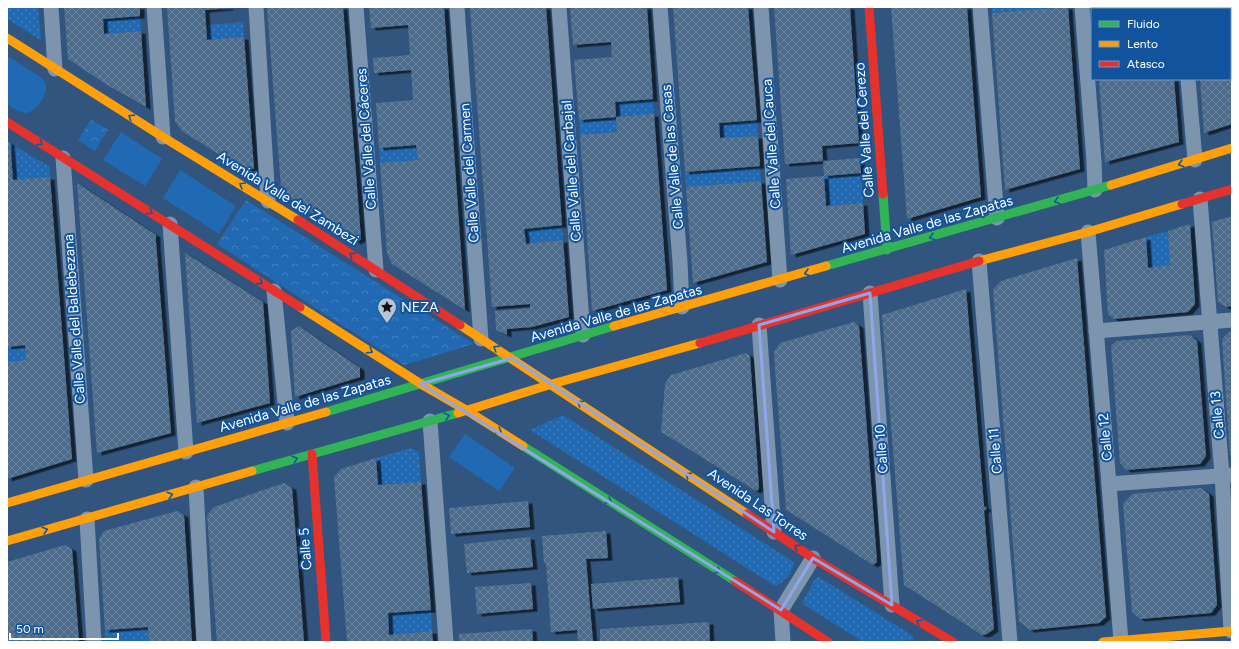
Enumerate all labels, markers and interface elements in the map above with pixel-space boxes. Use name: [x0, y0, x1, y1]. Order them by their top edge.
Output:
legend: [1091, 8, 1231, 80]
text: Fluido: [1127, 17, 1160, 31]
text: Lento: [1127, 37, 1158, 51]
text: Atasco: [1127, 57, 1165, 71]
street label: Calle Valle del Cerezo: [851, 62, 878, 198]
street label: Calle Valle del Cáceres: [353, 68, 380, 210]
street label: Calle Valle del Cauca: [758, 78, 785, 209]
street label: Calle Valle de las Casas: [658, 84, 687, 230]
street label: Calle Valle del Carbajal: [558, 100, 585, 242]
street label: Calle Valle del Carmen: [456, 102, 483, 243]
one-way arrow: [128, 114, 135, 122]
one-way arrow: [36, 138, 43, 146]
street label: Avenida Valle del Zambezi: [214, 148, 362, 249]
one-way arrow: [1178, 159, 1185, 168]
one-way arrow: [239, 183, 246, 190]
street label: Avenida Valle de las Zapatas: [840, 192, 1015, 257]
one-way arrow: [1054, 196, 1061, 205]
one-way arrow: [146, 207, 153, 215]
one-way arrow: [929, 232, 936, 241]
street label: Calle Valle del Baldebezana: [60, 234, 89, 404]
one-way arrow: [349, 252, 356, 260]
one-way arrow: [804, 268, 811, 277]
one-way arrow: [256, 277, 263, 285]
street label: Avenida Valle de las Zapatas: [529, 281, 704, 346]
place icon: NEZA: [376, 296, 398, 324]
place label: NEZA: [401, 299, 439, 316]
one-way arrow: [493, 345, 500, 353]
one-way arrow: [366, 347, 373, 354]
street label: Avenida Valle de las Zapatas: [218, 371, 393, 436]
street label: Calle 13: [1207, 390, 1228, 440]
one-way arrow: [577, 400, 584, 407]
one-way arrow: [443, 412, 450, 421]
street label: Calle 12: [1095, 412, 1116, 462]
street label: Calle 10: [871, 424, 892, 474]
one-way arrow: [495, 426, 502, 434]
street label: Calle 11: [985, 427, 1006, 475]
one-way arrow: [291, 455, 298, 464]
street label: Avenida Las Torres: [704, 465, 811, 544]
one-way arrow: [685, 472, 692, 479]
one-way arrow: [166, 491, 173, 500]
one-way arrow: [605, 496, 612, 504]
one-way arrow: [41, 527, 48, 535]
street label: Calle 5: [296, 527, 315, 571]
one-way arrow: [794, 544, 801, 551]
one-way arrow: [714, 566, 721, 573]
scale bar: [10, 615, 118, 641]
one-way arrow: [916, 619, 923, 626]
text: 50 m: [16, 622, 44, 636]

